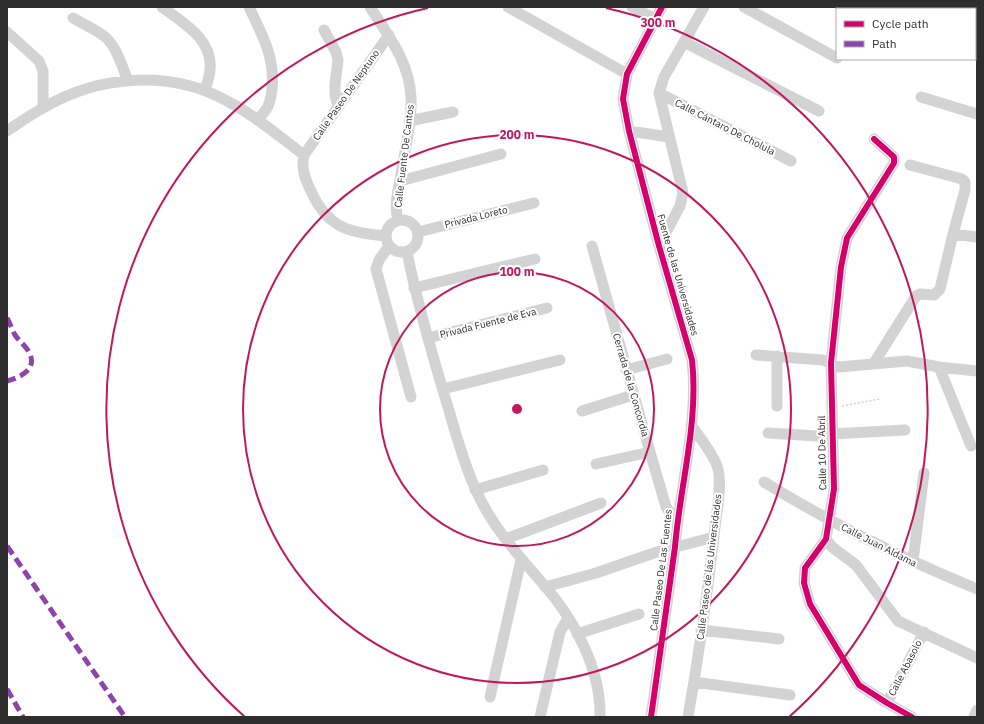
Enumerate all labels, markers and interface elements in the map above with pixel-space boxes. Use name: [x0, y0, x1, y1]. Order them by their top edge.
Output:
legend: [836, 8, 976, 60]
text: 300 m: [640, 15, 676, 30]
text: Cycle path: [872, 16, 929, 31]
text: Path: [872, 36, 897, 51]
street label: Calle Paseo De Neptuno: [310, 47, 382, 143]
street label: Calle Cántaro De Cholula: [673, 96, 778, 158]
street label: Calle Fuente De Cantos: [391, 103, 417, 208]
text: 200 m: [499, 127, 535, 142]
street label: Privada Loreto: [443, 203, 509, 231]
street label: Fuente de las Universidades: [654, 213, 702, 338]
text: 100 m: [499, 264, 535, 279]
street label: Privada Fuente de Eva: [438, 305, 538, 341]
street label: Cerrada de la Concordia: [610, 332, 652, 439]
centre of rings: [510, 402, 524, 416]
street label: Calle 10 De Abril: [815, 415, 829, 491]
street label: Calle Paseo de las Universidades: [694, 493, 724, 641]
street label: Calle Paseo De Las Fuentes: [647, 508, 675, 632]
street label: Calle Juan Aldama: [839, 520, 920, 570]
street label: Calle Abasolo: [885, 637, 925, 698]

